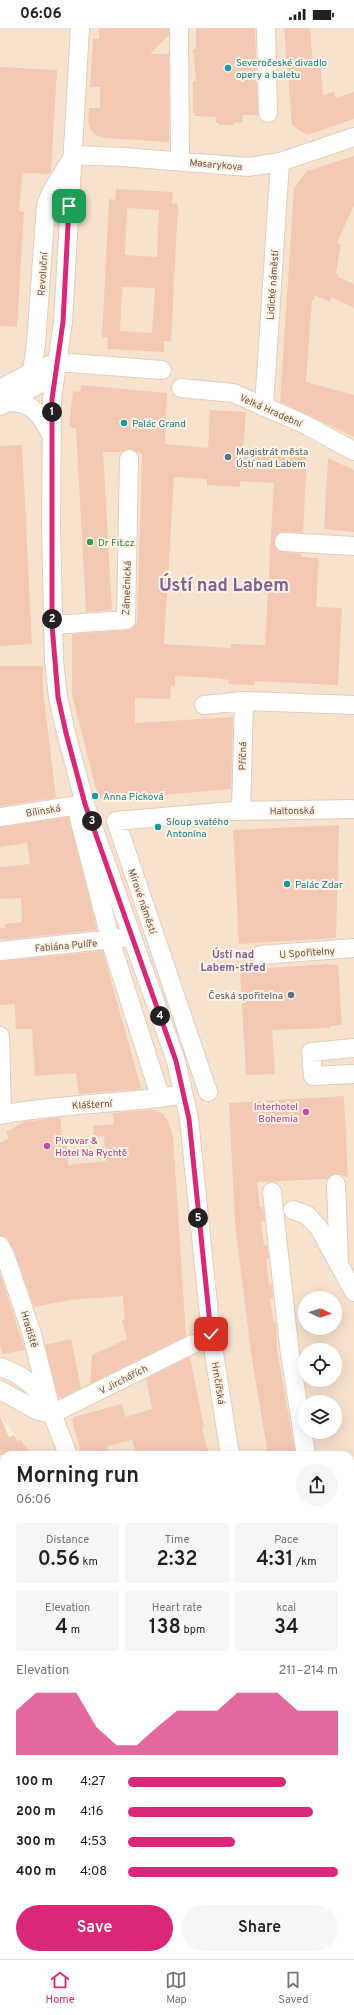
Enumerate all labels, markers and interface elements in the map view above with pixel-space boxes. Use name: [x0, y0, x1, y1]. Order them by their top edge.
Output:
text: 06:06: [20, 5, 62, 24]
place label: Severočeské divadlo opery a baletu: [236, 57, 328, 82]
marker: Severočeské divadlo opery a baletu: [223, 63, 233, 73]
street label: Masarykova: [189, 157, 243, 174]
pin: [52, 189, 86, 223]
icon: arrive: [58, 195, 80, 217]
street label: Lidické náměstí: [265, 248, 283, 320]
street label: Revoluční: [35, 250, 52, 296]
street label: Velká Hradební: [237, 392, 305, 432]
pin: 1: [42, 402, 62, 422]
text: 1: [50, 405, 54, 419]
marker: Palác Grand: [119, 418, 129, 428]
place label: Palác Grand: [132, 418, 186, 431]
place label: Magistrát města Ústí nad Labem: [236, 446, 308, 471]
marker: Magistrát města Ústí nad Labem: [223, 452, 233, 462]
marker: Dr Fit.cz: [85, 537, 95, 547]
place label: Dr Fit.cz: [98, 537, 135, 550]
street label: Zámečnická: [120, 560, 135, 616]
district label: Ústí nad Labem: [159, 573, 289, 598]
pin: 2: [42, 609, 62, 629]
text: 2: [49, 612, 55, 626]
street label: Příčná: [237, 742, 250, 770]
marker: Anna Picková: [90, 791, 100, 801]
place label: Anna Picková: [103, 791, 164, 804]
street label: Bílinská: [25, 802, 62, 821]
street label: Haltonská: [270, 805, 314, 818]
pin: 3: [82, 811, 102, 831]
text: 3: [89, 814, 95, 828]
place label: Sloup svatého Antonína: [166, 816, 229, 841]
marker: Sloup svatého Antonína: [153, 822, 163, 832]
street label: Mírové náměstí: [124, 867, 159, 937]
marker: Palác Zdar: [282, 879, 292, 889]
place label: Palác Zdar: [295, 879, 343, 892]
street label: Fabiána Pulíře: [34, 937, 98, 956]
street label: U Spořitelny: [279, 945, 335, 962]
district label: Ústí nad Labem-střed: [200, 947, 266, 975]
place label: Česká spořitelna: [208, 990, 283, 1003]
marker: Česká spořitelna: [286, 990, 296, 1000]
pin: 4: [150, 1006, 170, 1026]
text: 4: [156, 1009, 164, 1023]
street label: Klášterní: [72, 1098, 114, 1113]
place label: Interhotel Bohemia: [254, 1101, 298, 1126]
marker: Interhotel Bohemia: [301, 1107, 311, 1117]
place label: Pivovar & Hotel Na Rychtě: [55, 1135, 127, 1160]
marker: Pivovar & Hotel Na Rychtě: [42, 1141, 52, 1151]
pin: 5: [188, 1208, 208, 1228]
text: 5: [195, 1211, 201, 1225]
north arrow: [298, 1291, 342, 1335]
map controls: [298, 1291, 342, 1439]
street label: Hradiště: [17, 1309, 40, 1349]
pin: [194, 1317, 228, 1351]
icon: check: [200, 1323, 222, 1345]
button: locate: [298, 1343, 342, 1387]
street label: Hrnčířská: [208, 1361, 227, 1406]
street label: V Jirchářích: [97, 1363, 150, 1398]
button: layers: [298, 1395, 342, 1439]
text: Morning run: [16, 1463, 139, 1490]
button: share: [296, 1464, 338, 1506]
text: 06:06: [16, 1492, 51, 1508]
text: Distance: [46, 1533, 89, 1547]
text: Time: [165, 1533, 189, 1547]
text: Pace: [274, 1533, 298, 1547]
text: 0.56: [38, 1547, 80, 1573]
text: 2:32: [157, 1547, 197, 1573]
text: 4:31: [256, 1547, 293, 1573]
text: km: [80, 1555, 98, 1569]
text: /km: [293, 1555, 317, 1569]
text: Elevation: [45, 1601, 90, 1615]
text: Heart rate: [152, 1601, 202, 1615]
text: kcal: [277, 1601, 296, 1615]
text: 4: [55, 1615, 68, 1641]
text: 138: [149, 1615, 181, 1641]
text: 34: [274, 1615, 299, 1641]
text: m: [68, 1623, 80, 1637]
text: bpm: [181, 1623, 205, 1637]
text: Elevation: [16, 1663, 69, 1679]
text: 211–214 m: [278, 1663, 338, 1679]
text: 100 m: [16, 1774, 53, 1790]
text: 4:27: [80, 1774, 106, 1790]
text: 200 m: [16, 1804, 56, 1820]
text: 4:16: [80, 1804, 104, 1820]
text: 300 m: [16, 1834, 55, 1850]
text: 4:53: [80, 1834, 107, 1850]
text: 400 m: [16, 1864, 56, 1880]
text: 4:08: [80, 1864, 107, 1880]
button: Save: [16, 1905, 173, 1951]
button: Share: [181, 1905, 338, 1951]
tab: Home: [45, 1969, 75, 2007]
tab: Map: [165, 1969, 187, 2007]
tab: Saved: [278, 1969, 309, 2007]

